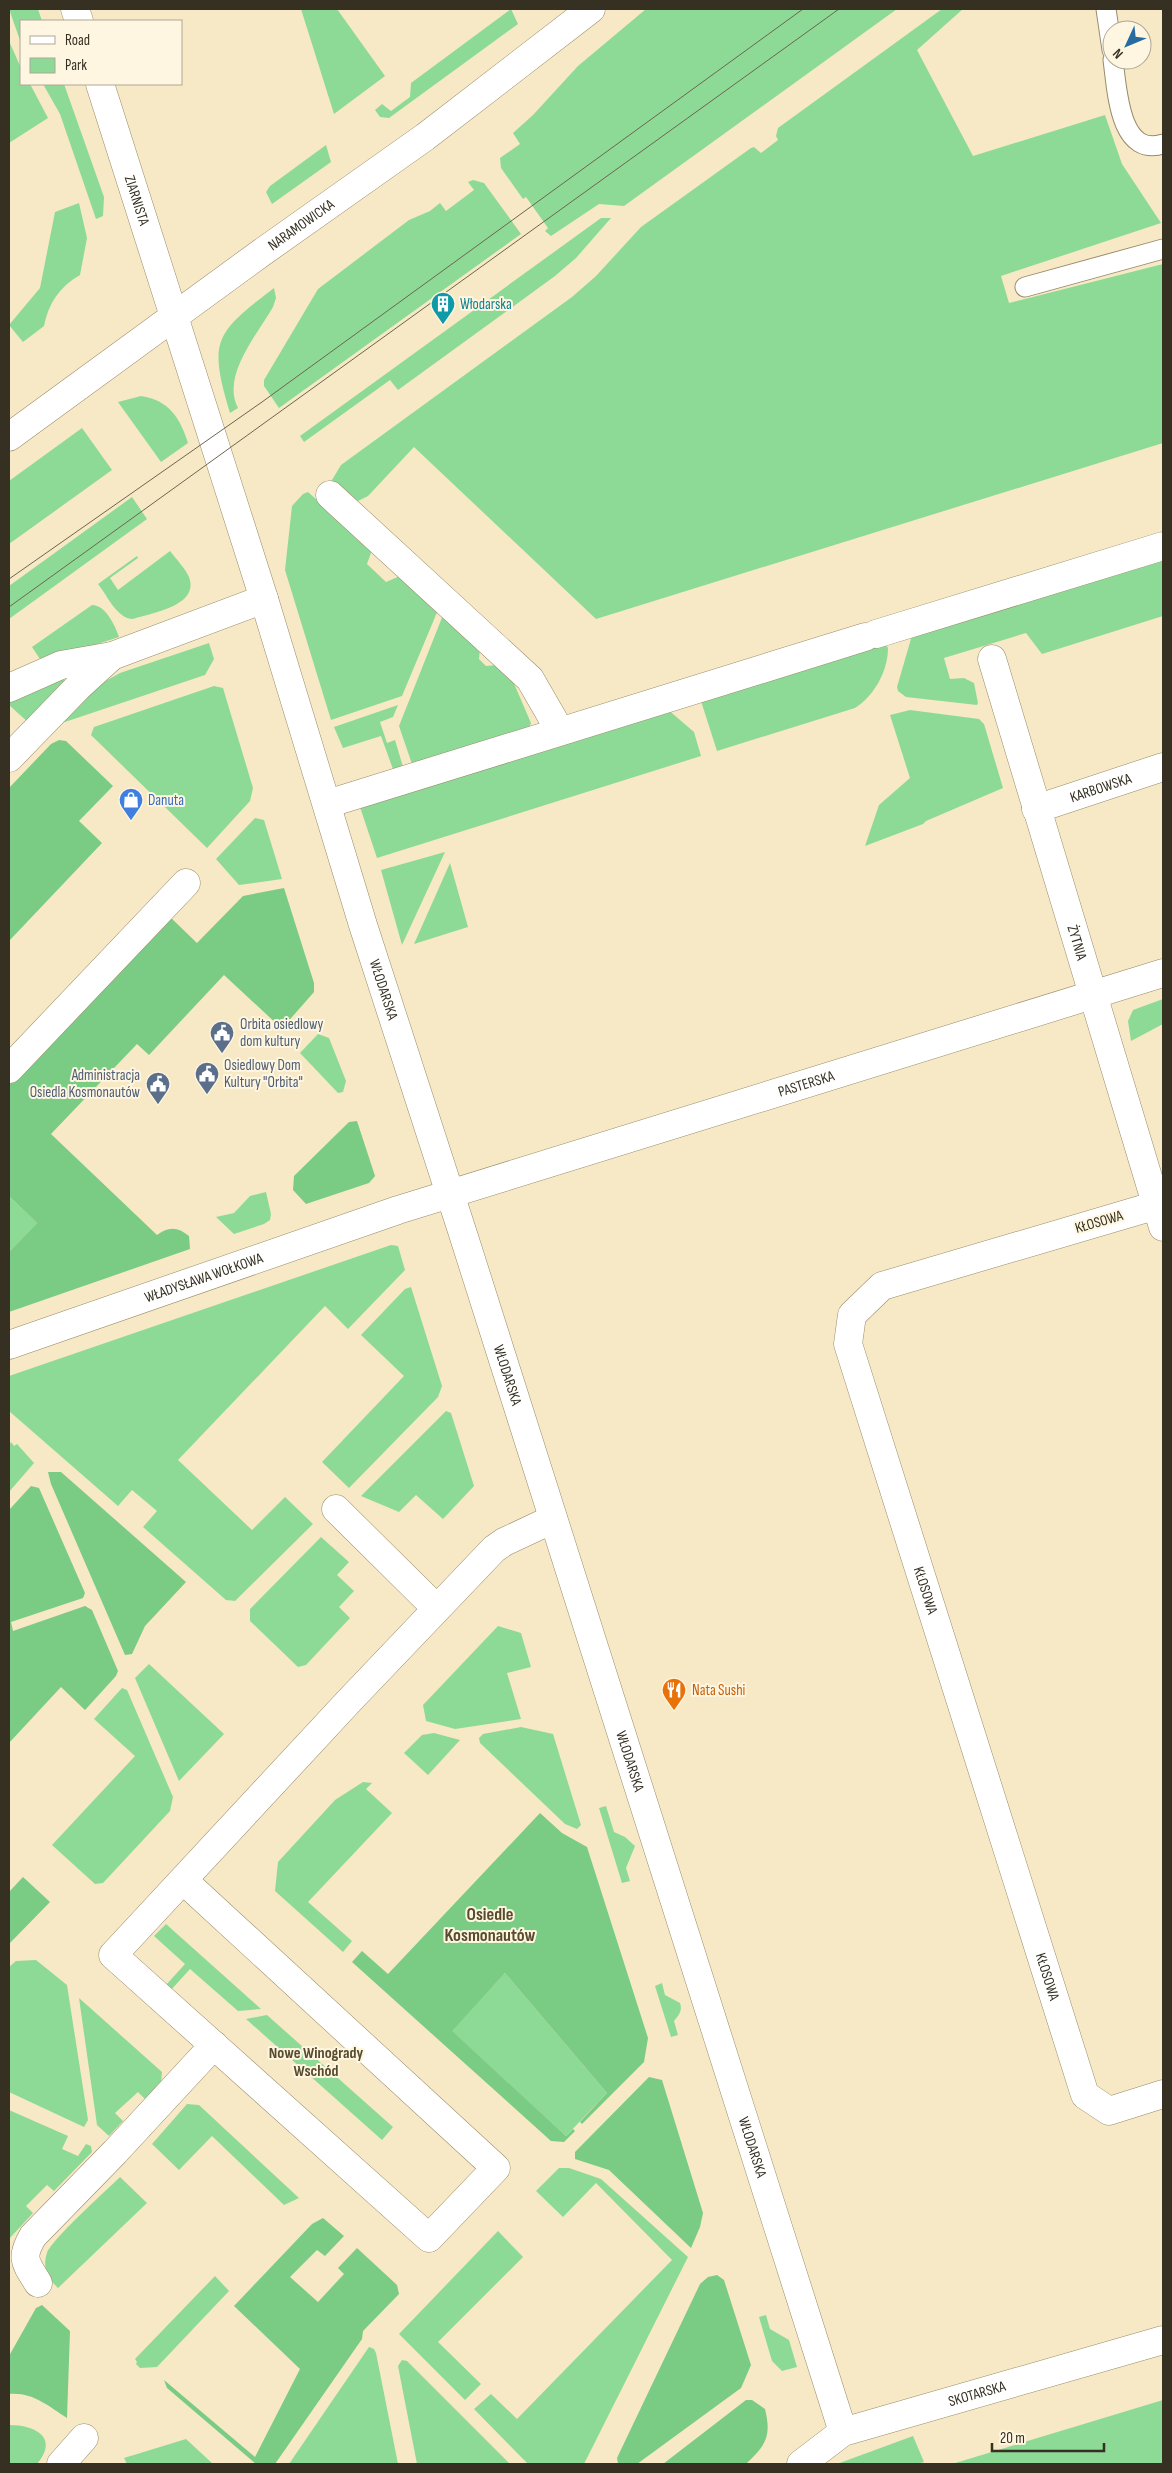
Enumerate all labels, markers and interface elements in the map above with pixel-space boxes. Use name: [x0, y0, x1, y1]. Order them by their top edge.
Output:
legend: [20, 20, 182, 85]
north arrow: [1102, 20, 1152, 70]
text: Road: [65, 31, 90, 50]
text: N: [1109, 45, 1127, 62]
text: Park: [65, 56, 87, 75]
street label: ZIARNISTA: [120, 173, 154, 228]
street label: NARAMOWICKA: [264, 194, 338, 255]
building icon: Włodarska: [430, 291, 456, 325]
place label: Włodarska: [460, 295, 512, 314]
street label: KARBOWSKA: [1067, 768, 1134, 807]
shop icon: Danuta: [118, 787, 144, 821]
place label: Danuta: [148, 791, 184, 810]
street label: ŻYTNIA: [1063, 923, 1092, 963]
street label: WŁODARSKA: [365, 957, 403, 1023]
place label: Orbita osiedlowy dom kultury: [240, 1015, 323, 1051]
public building icon: Orbita osiedlowy dom kultury: [209, 1020, 235, 1054]
place label: Osiedlowy Dom Kultury "Orbita": [224, 1056, 303, 1092]
public building icon: Osiedlowy Dom Kultury "Orbita": [194, 1061, 220, 1095]
place label: Administracja Osiedla Kosmonautów: [30, 1066, 141, 1102]
street label: PASTERSKA: [776, 1066, 837, 1101]
public building icon: Administracja Osiedla Kosmonautów: [145, 1071, 171, 1105]
street label: KŁOSOWA: [1073, 1206, 1126, 1238]
street label: WŁADYSŁAWA WOŁKOWA: [142, 1248, 266, 1307]
street label: WŁODARSKA: [489, 1342, 527, 1408]
street label: KŁOSOWA: [909, 1564, 942, 1617]
restaurant icon: Nata Sushi: [661, 1677, 687, 1711]
place label: Nata Sushi: [692, 1681, 746, 1700]
street label: WŁODARSKA: [612, 1728, 649, 1794]
district label: Osiedle Kosmonautów: [445, 1904, 536, 1946]
street label: KŁOSOWA: [1031, 1950, 1064, 2003]
district label: Nowe Winogrady Wschód: [269, 2044, 364, 2081]
street label: WŁODARSKA: [734, 2114, 771, 2181]
street label: SKOTARSKA: [946, 2376, 1008, 2411]
scale bar: [992, 2420, 1104, 2452]
text: 20 m: [1000, 2429, 1025, 2448]

